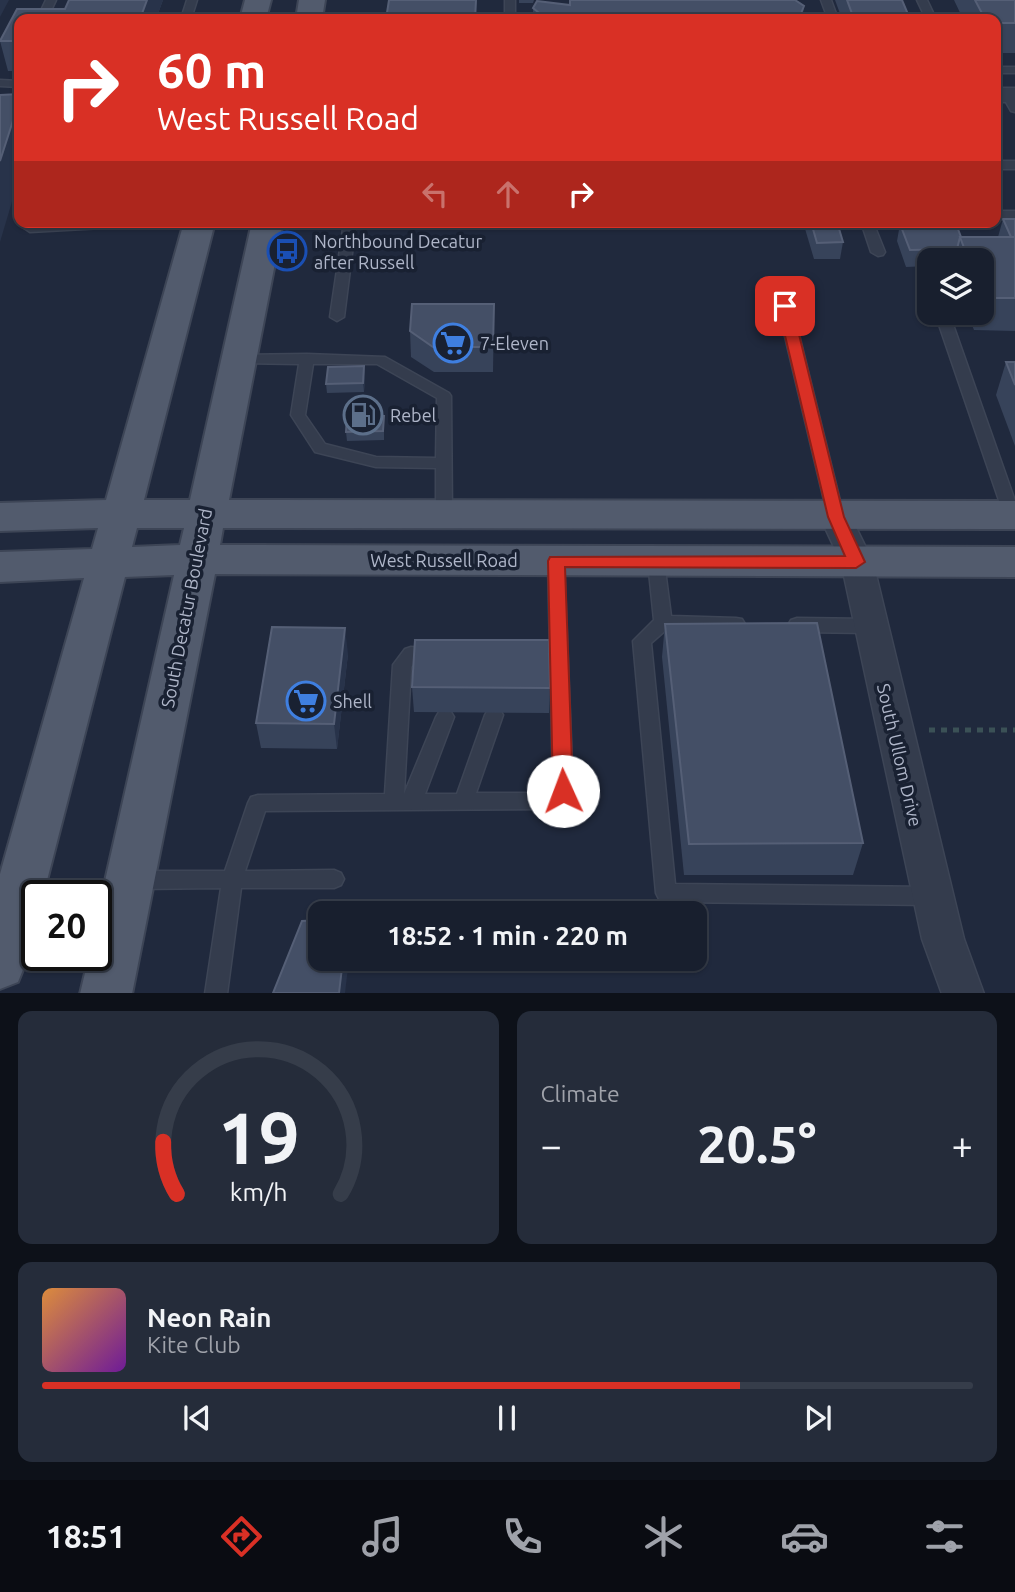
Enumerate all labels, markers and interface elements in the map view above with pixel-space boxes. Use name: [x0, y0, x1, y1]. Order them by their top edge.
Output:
icon: right: [42, 42, 133, 133]
text: 60 m: [157, 42, 266, 97]
text: West Russell Road: [157, 100, 419, 136]
icon: left: [416, 175, 454, 213]
icon: ahead: [489, 175, 527, 213]
icon: right: [562, 175, 600, 213]
bus stop icon: Northbound Decatur after Russell: [266, 230, 308, 272]
place label: Northbound Decatur after Russell: [314, 231, 482, 272]
map controls: [917, 248, 994, 325]
button: layers: [917, 248, 994, 325]
pin: [755, 276, 815, 336]
icon: arrive: [766, 287, 804, 325]
supermarket icon: 7-Eleven: [432, 322, 474, 364]
place label: 7-Eleven: [480, 333, 549, 353]
fuel station icon: Rebel: [342, 394, 384, 436]
place label: Rebel: [390, 405, 437, 425]
street label: South Decatur Boulevard: [157, 507, 215, 709]
street label: West Russell Road: [370, 550, 518, 570]
supermarket icon: Shell: [285, 680, 327, 722]
street label: South Ullom Drive: [874, 682, 926, 828]
place label: Shell: [333, 691, 372, 711]
position arrow: [526, 754, 600, 828]
speed limit sign: 20: [21, 880, 112, 971]
text: 18:52 · 1 min · 220 m: [387, 921, 628, 950]
text: Climate: [541, 1081, 620, 1106]
text: 19: [217, 1096, 299, 1178]
text: 20.5°: [697, 1115, 816, 1173]
text: −: [541, 1124, 562, 1166]
text: +: [952, 1124, 973, 1166]
text: km/h: [229, 1177, 287, 1205]
text: Neon Rain: [147, 1303, 272, 1332]
text: Kite Club: [147, 1332, 241, 1357]
icon: previous: [178, 1399, 216, 1437]
icon: pause: [488, 1399, 526, 1437]
icon: next: [799, 1399, 837, 1437]
icon: directions: [217, 1512, 266, 1561]
icon: music: [358, 1512, 407, 1561]
icon: phone: [498, 1512, 547, 1561]
icon: climate: [639, 1512, 688, 1561]
icon: car: [780, 1512, 829, 1561]
icon: filters: [920, 1512, 969, 1561]
text: 18:51: [46, 1518, 126, 1554]

